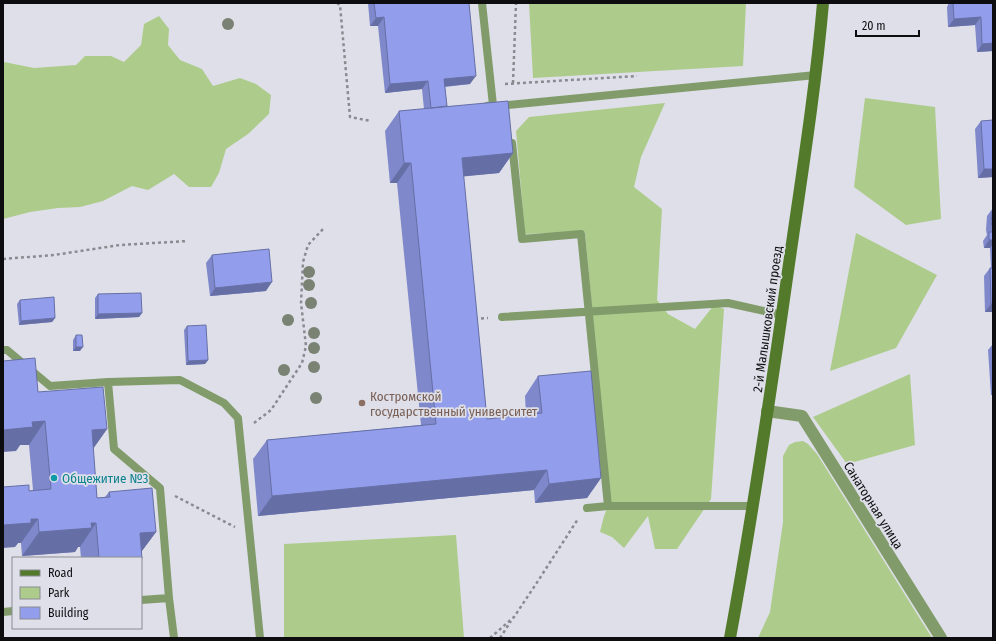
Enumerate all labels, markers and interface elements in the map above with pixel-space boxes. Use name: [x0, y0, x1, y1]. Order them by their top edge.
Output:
scale bar: [856, 12, 919, 38]
text: 20 m: [862, 19, 886, 33]
street label: 2-й Малышковский проезд: [750, 244, 785, 393]
place label: Костромской государственный университет: [370, 389, 538, 419]
marker: Костромской государственный университет: [357, 398, 367, 408]
street label: Санаторная улица: [841, 459, 906, 552]
place label: Общежитие №3: [62, 471, 149, 486]
marker: Общежитие №3: [49, 473, 59, 483]
legend: [12, 557, 142, 629]
text: Road: [48, 566, 73, 580]
text: Park: [48, 586, 70, 600]
text: Building: [48, 606, 89, 620]

